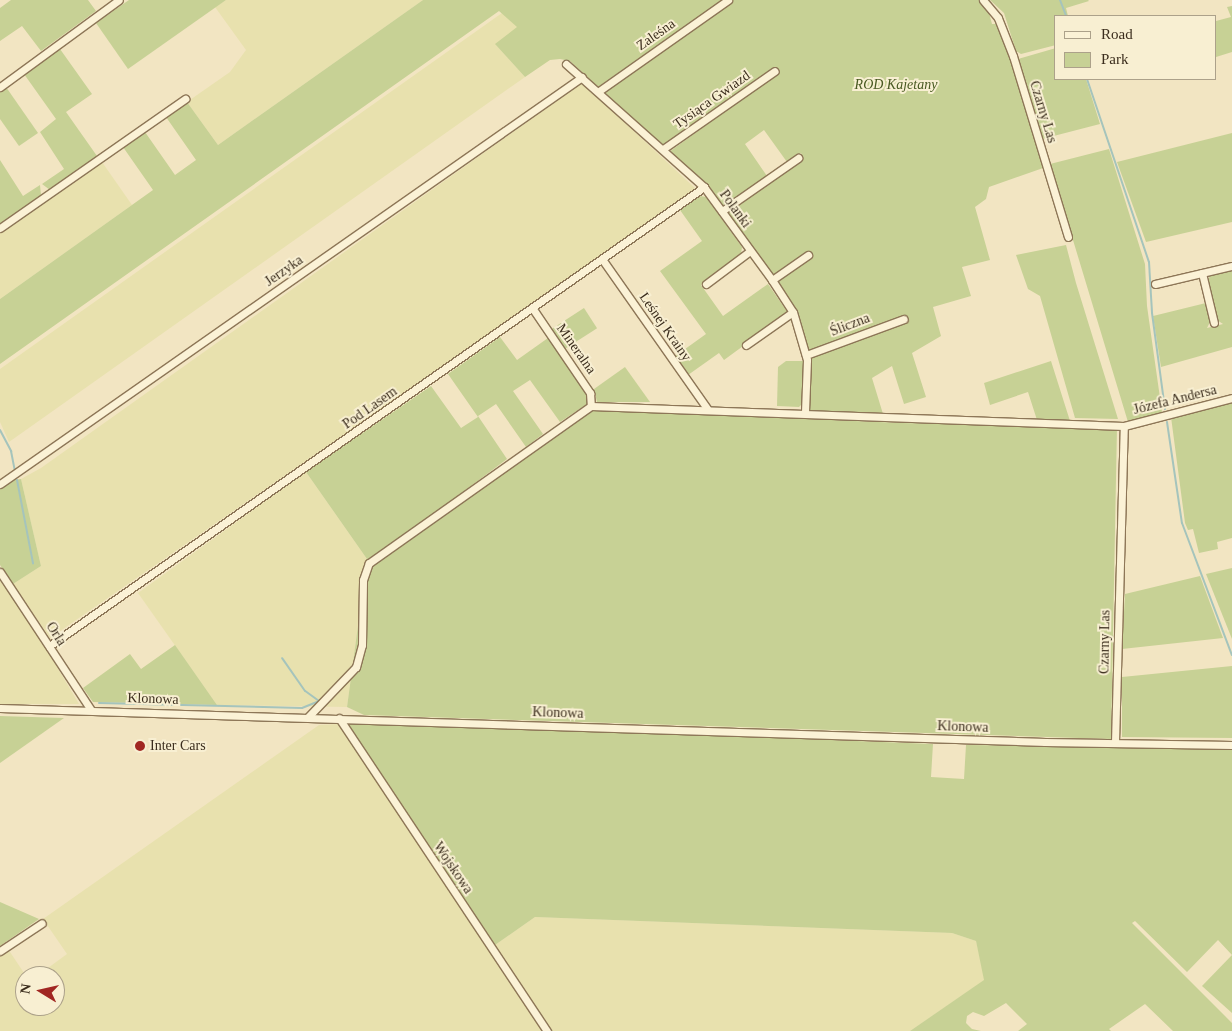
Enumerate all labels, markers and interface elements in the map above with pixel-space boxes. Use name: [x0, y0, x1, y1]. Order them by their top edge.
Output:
legend: [1054, 15, 1217, 80]
street label: Zaleśna: [633, 16, 679, 54]
text: Road: [1101, 26, 1133, 42]
text: Park: [1101, 51, 1129, 67]
street label: Tysiąca Gwiazd: [670, 67, 754, 133]
park label: ROD Kajetany: [855, 77, 937, 93]
street label: Czarny Las: [1026, 79, 1060, 145]
street label: Polanki: [716, 187, 754, 231]
street label: Jerzyka: [262, 252, 306, 290]
street label: Leśnej Krainy: [635, 290, 695, 364]
street label: Śliczna: [828, 310, 872, 340]
street label: Mineralna: [553, 321, 599, 377]
street label: Józefa Andersa: [1131, 381, 1219, 419]
street label: Pod Lasem: [340, 383, 400, 433]
street label: Czarny Las: [1096, 610, 1114, 674]
street label: Orla: [42, 619, 70, 649]
street label: Klonowa: [127, 690, 179, 708]
street label: Klonowa: [532, 704, 584, 722]
street label: Klonowa: [937, 718, 989, 736]
place label: Inter Cars: [150, 738, 206, 754]
marker: Inter Cars: [134, 740, 146, 752]
street label: Wojskowa: [430, 839, 476, 897]
north arrow: [15, 966, 65, 1016]
text: N: [17, 983, 34, 995]

